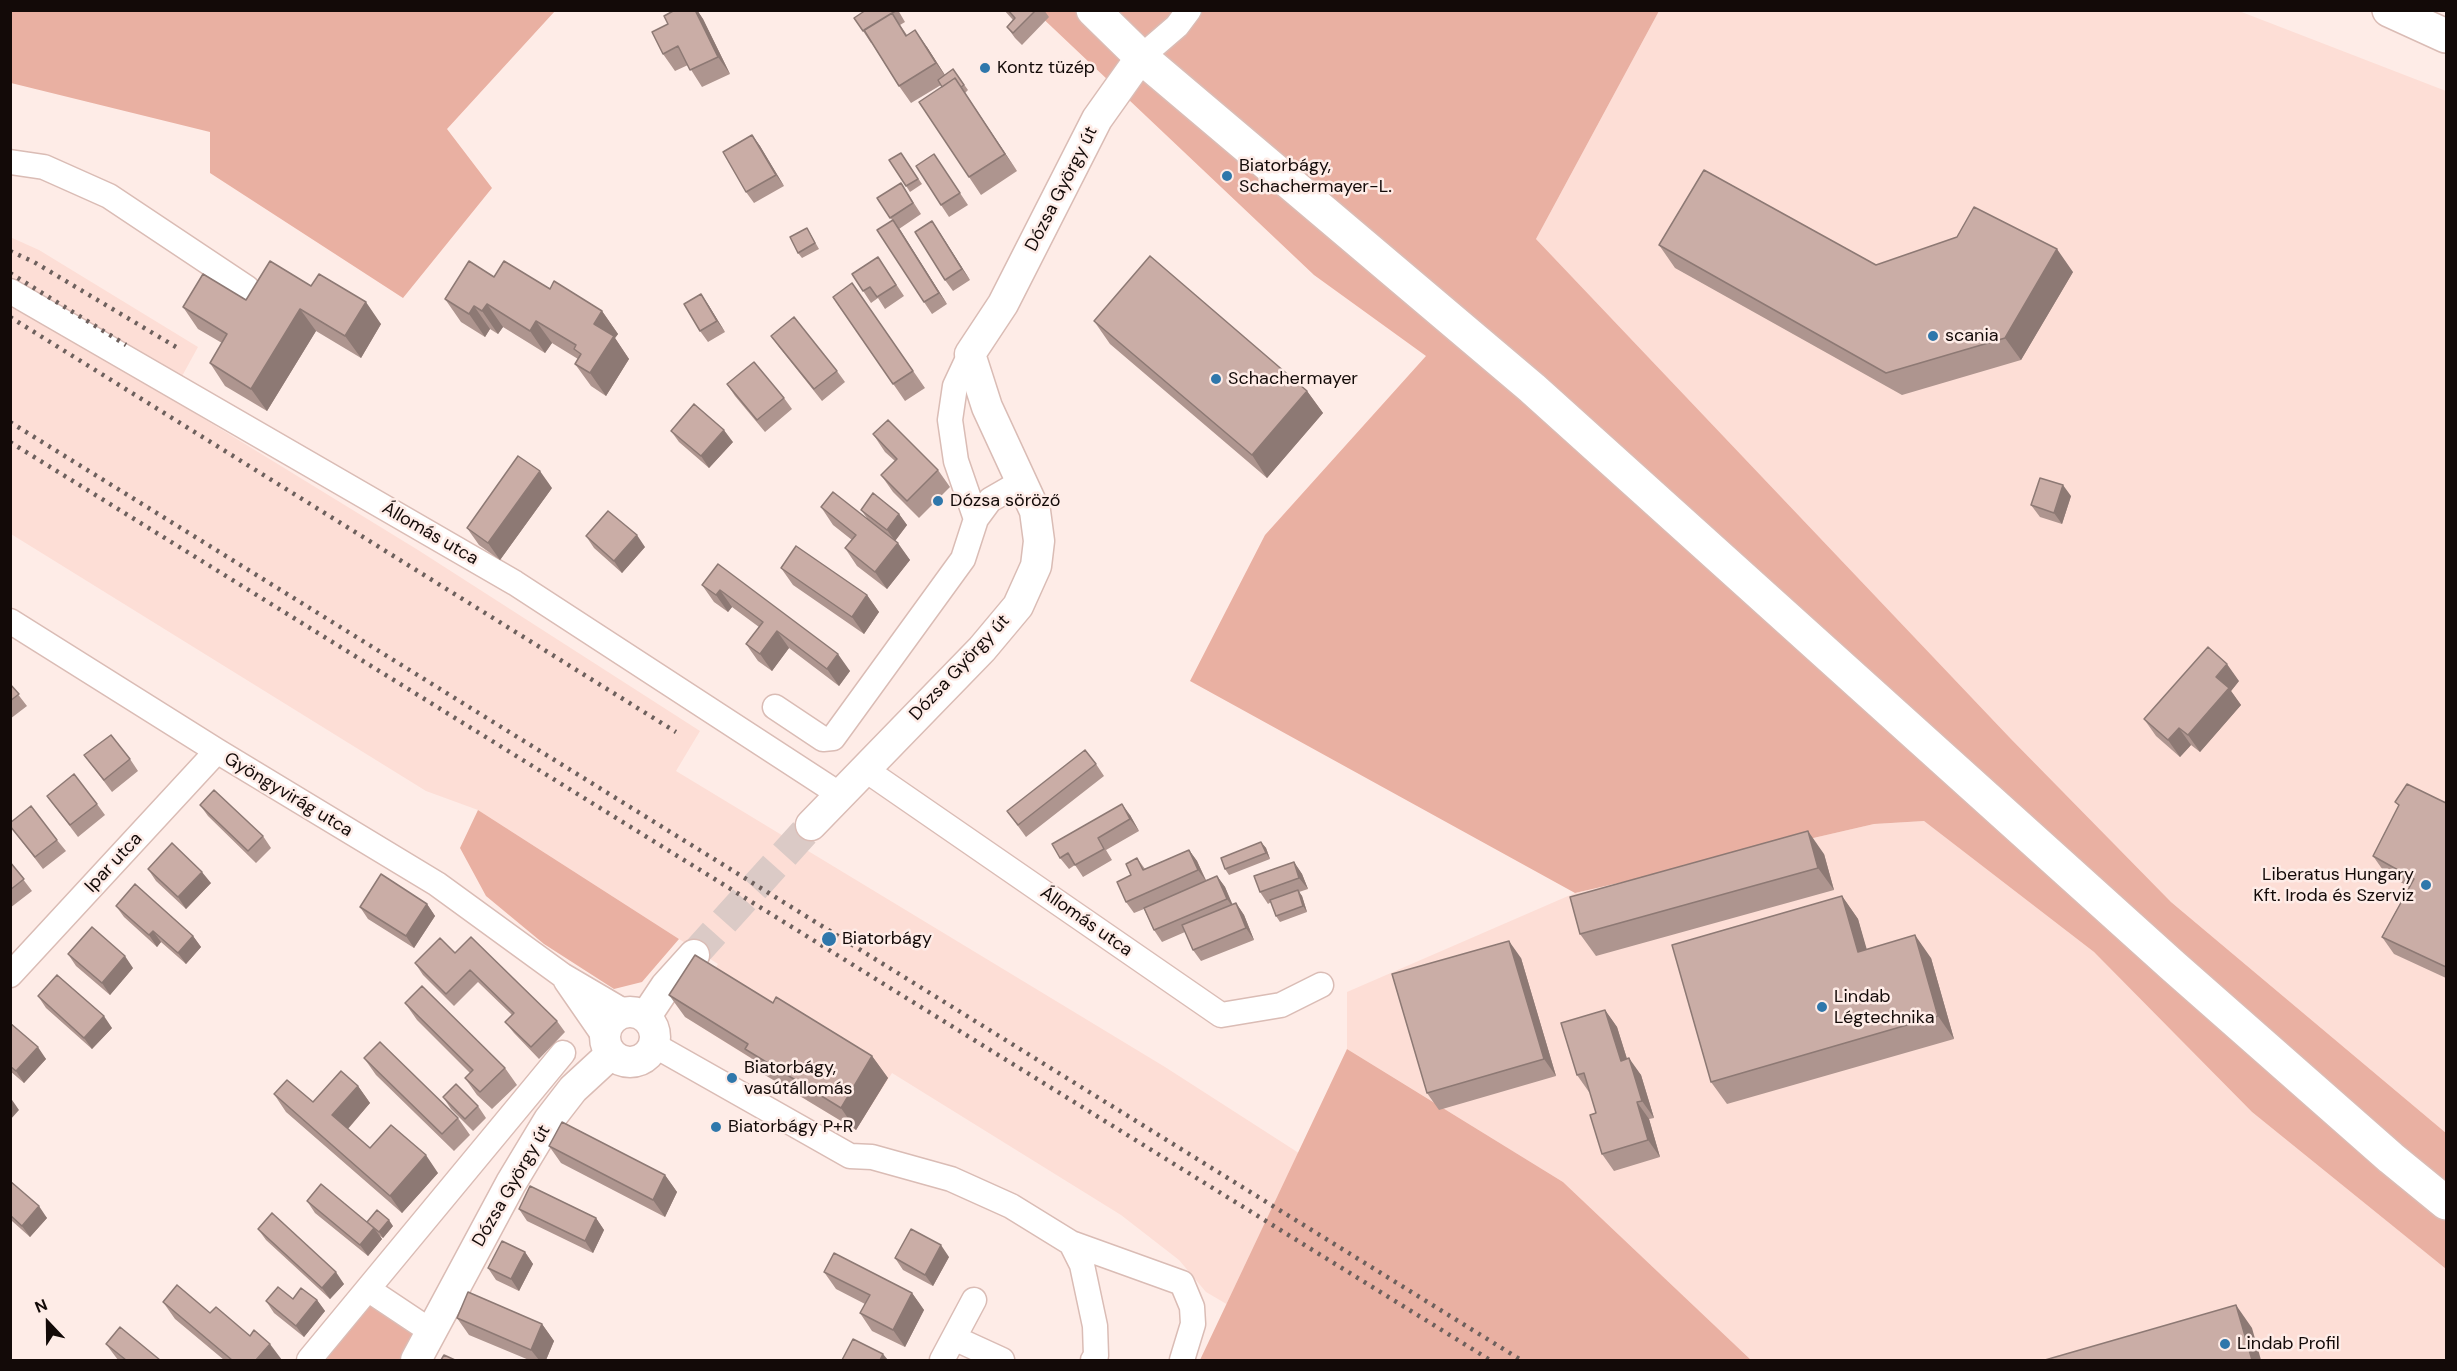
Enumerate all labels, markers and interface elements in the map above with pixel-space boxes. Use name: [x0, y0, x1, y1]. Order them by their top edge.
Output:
place label: Kontz tüzép: [997, 57, 1095, 79]
marker: Kontz tüzép: [978, 61, 992, 75]
street label: Dózsa György út: [1021, 123, 1103, 255]
place label: Biatorbágy, Schachermayer-L.: [1239, 155, 1392, 198]
marker: Biatorbágy, Schachermayer-L.: [1220, 169, 1234, 183]
place label: scania: [1945, 325, 1999, 347]
marker: scania: [1926, 329, 1940, 343]
place label: Schachermayer: [1228, 368, 1358, 390]
marker: Schachermayer: [1209, 372, 1223, 386]
place label: Dózsa söröző: [950, 490, 1061, 512]
marker: Dózsa söröző: [931, 494, 945, 508]
street label: Állomás utca: [378, 498, 482, 570]
street label: Dózsa György út: [905, 611, 1015, 725]
street label: Gyöngyvirág utca: [220, 748, 356, 842]
street label: Ipar utca: [81, 829, 147, 897]
place label: Liberatus Hungary Kft. Iroda és Szerviz: [2253, 864, 2414, 906]
marker: Liberatus Hungary Kft. Iroda és Szerviz: [2419, 878, 2433, 892]
street label: Állomás utca: [1036, 882, 1136, 962]
place label: Biatorbágy: [842, 928, 932, 950]
marker: Biatorbágy: [820, 930, 838, 948]
place label: Lindab Légtechnika: [1834, 986, 1934, 1028]
marker: Lindab Légtechnika: [1815, 1000, 1829, 1014]
place label: Biatorbágy, vasútállomás: [744, 1057, 853, 1100]
marker: Biatorbágy, vasútállomás: [725, 1071, 739, 1085]
place label: Biatorbágy P+R: [728, 1116, 853, 1138]
marker: Biatorbágy P+R: [709, 1120, 723, 1134]
street label: Dózsa György út: [468, 1121, 556, 1251]
north arrow: [18, 1293, 78, 1353]
text: N: [32, 1294, 50, 1318]
place label: Lindab Profil: [2237, 1333, 2340, 1355]
marker: Lindab Profil: [2218, 1337, 2232, 1351]

